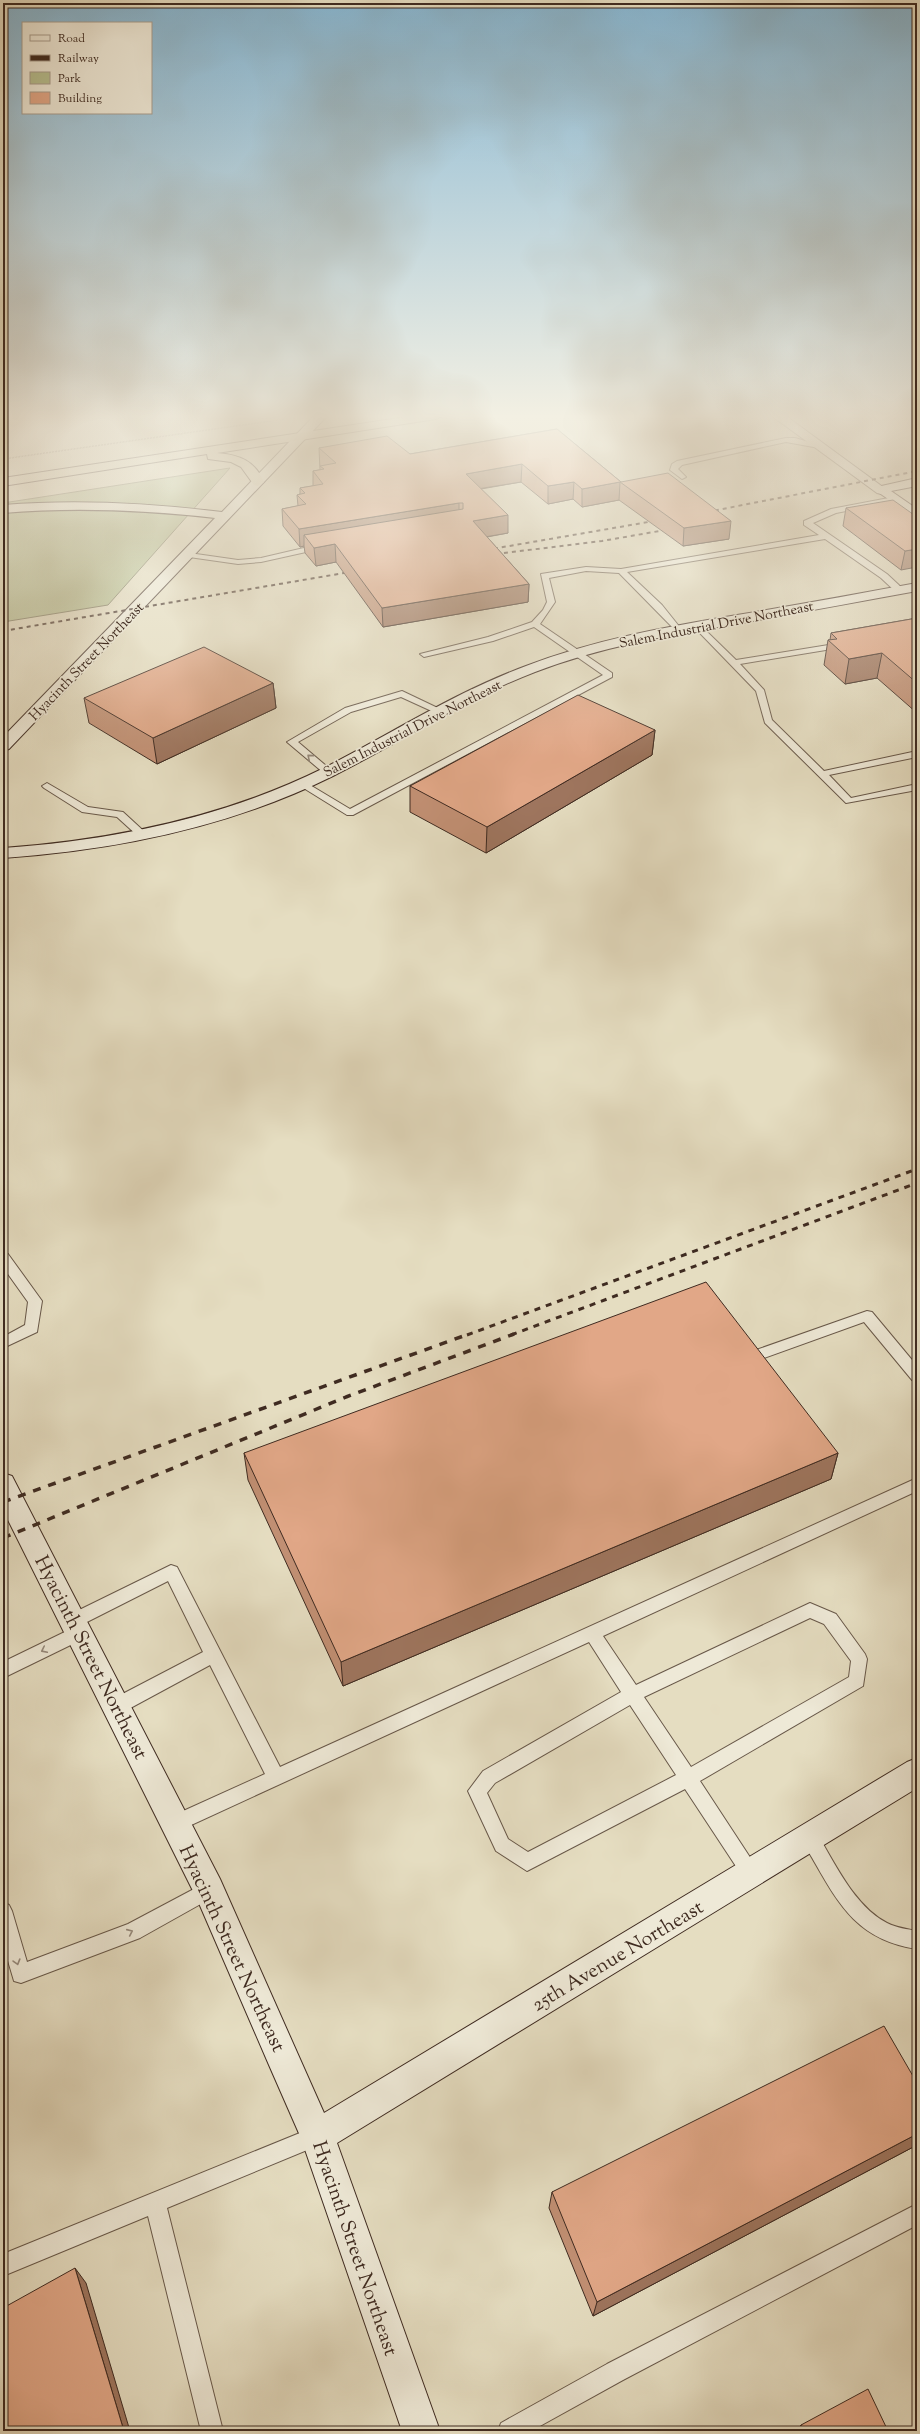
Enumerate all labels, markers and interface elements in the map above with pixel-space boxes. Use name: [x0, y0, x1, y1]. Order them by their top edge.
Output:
legend: [22, 22, 152, 114]
text: Road: [58, 30, 85, 48]
text: Railway: [58, 50, 99, 68]
text: Park: [58, 70, 81, 88]
text: Building: [58, 90, 102, 108]
street label: Salem Industrial Drive Northeast: [617, 597, 816, 655]
street label: Hyacinth Street Northeast: [25, 599, 150, 726]
street label: Salem Industrial Drive Northeast: [320, 676, 506, 784]
one-way arrow: [307, 754, 315, 761]
street label: Hyacinth Street Northeast: [26, 1551, 154, 1765]
one-way arrow: [41, 1645, 48, 1653]
street label: Hyacinth Street Northeast: [170, 1841, 292, 2058]
street label: 25th Avenue Northeast: [527, 1894, 710, 2020]
one-way arrow: [126, 1929, 134, 1937]
one-way arrow: [12, 1958, 21, 1965]
street label: Hyacinth Street Northeast: [303, 2137, 404, 2360]

